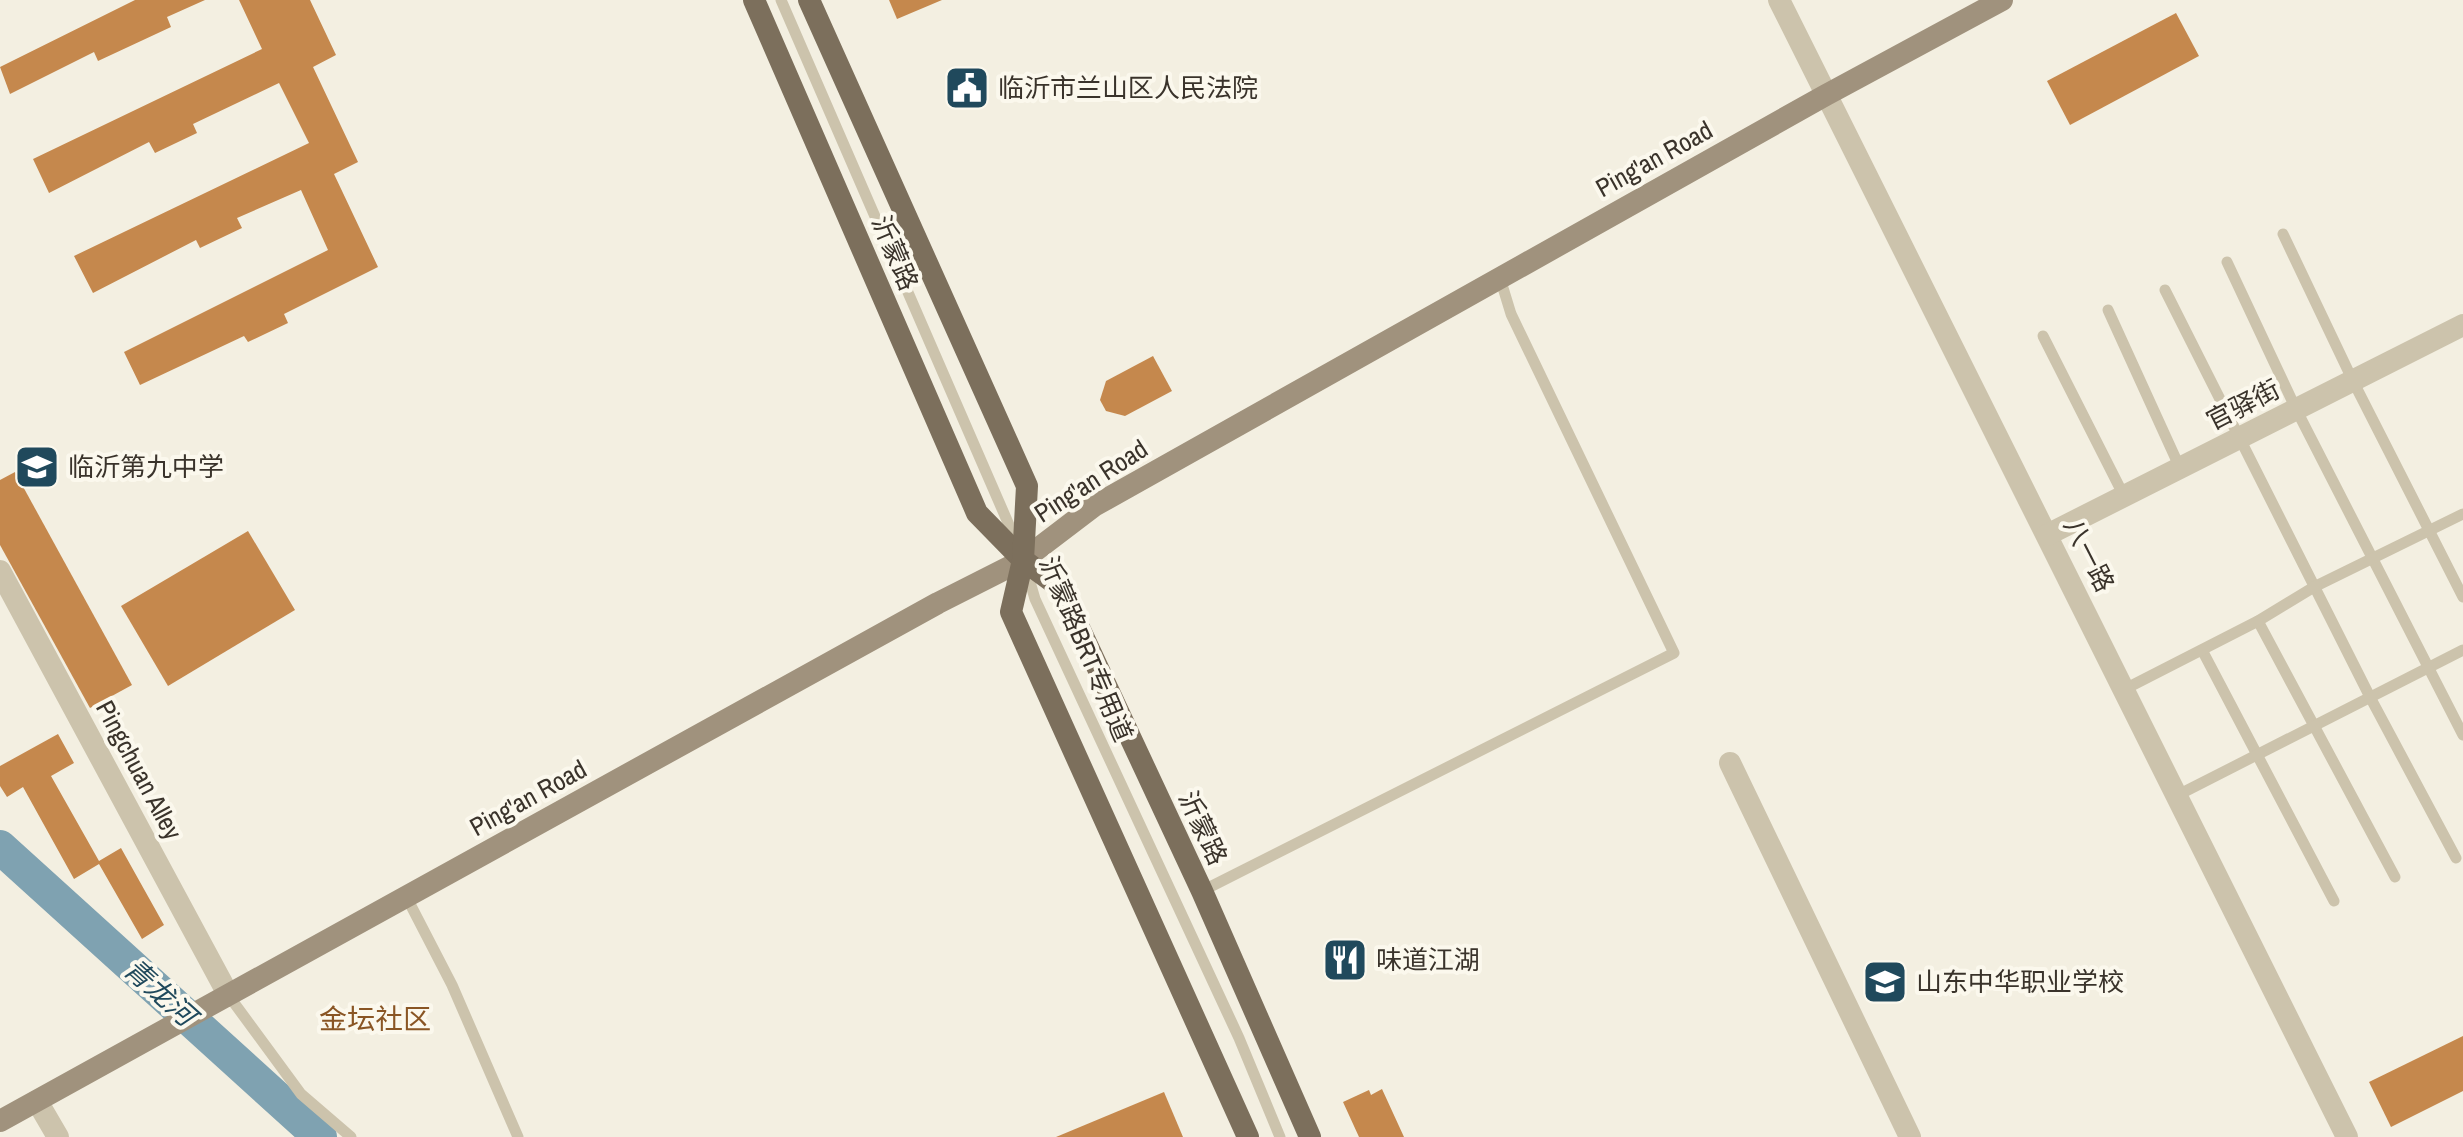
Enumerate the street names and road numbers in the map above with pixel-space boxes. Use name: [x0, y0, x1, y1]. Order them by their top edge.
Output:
street label: Ping'an Road: [1589, 112, 1718, 205]
street label: 沂蒙路: [864, 210, 927, 296]
street label: 官驿街: [2200, 371, 2285, 438]
street label: Ping'an Road: [1027, 431, 1154, 530]
street label: 八一路: [2056, 512, 2123, 597]
street label: 沂蒙路BRT专用道: [1032, 551, 1141, 747]
street label: Pingchuan Alley: [88, 694, 191, 846]
street label: Ping'an Road: [463, 751, 592, 844]
street label: 沂蒙路: [1171, 785, 1236, 871]

